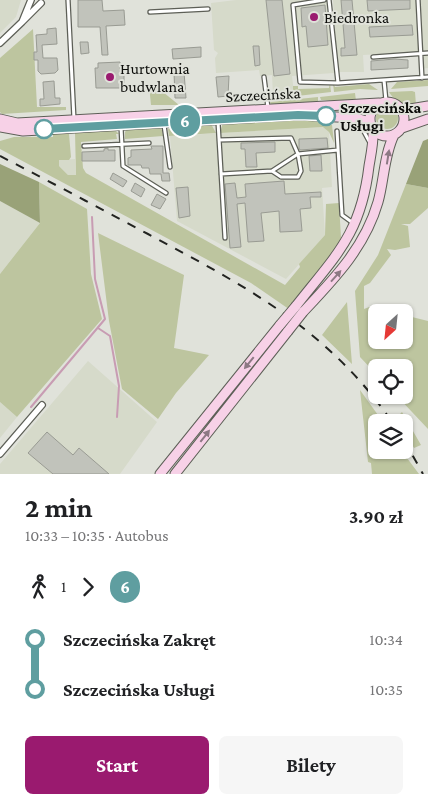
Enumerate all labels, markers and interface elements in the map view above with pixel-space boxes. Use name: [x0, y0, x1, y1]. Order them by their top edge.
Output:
place label: Biedronka: [324, 9, 390, 26]
marker: Biedronka: [308, 11, 320, 23]
place label: Hurtownia budwlana: [120, 60, 190, 95]
marker: Hurtownia budwlana: [104, 71, 116, 83]
street label: Szczecińska: [225, 84, 302, 105]
place label: Szczecińska Usługi: [340, 99, 421, 134]
line badge: 6: [169, 105, 201, 137]
marker: Szczecińska Usługi: [316, 106, 336, 126]
text: 6: [180, 111, 190, 131]
unlabelled marker: [34, 119, 54, 139]
one-way arrow: [385, 148, 393, 164]
one-way arrow: [330, 270, 342, 282]
north arrow: [368, 304, 412, 349]
map controls: [368, 304, 413, 459]
one-way arrow: [244, 356, 255, 369]
button: locate: [368, 359, 413, 404]
button: layers: [368, 414, 413, 459]
one-way arrow: [200, 429, 210, 443]
text: 2 min: [25, 492, 93, 523]
text: 3.90 zł: [349, 506, 403, 527]
text: 10:33 – 10:35 · Autobus: [25, 527, 168, 544]
icon: walk: [25, 573, 53, 601]
icon: forward: [74, 573, 102, 601]
text: 6: [120, 577, 130, 597]
text: 1: [61, 578, 66, 595]
text: Szczecińska Zakręt: [63, 629, 216, 650]
text: 10:34: [369, 631, 403, 648]
text: Szczecińska Usługi: [63, 679, 215, 700]
text: 10:35: [370, 681, 403, 698]
button: Start: [25, 736, 209, 794]
button: Bilety: [219, 736, 403, 794]

